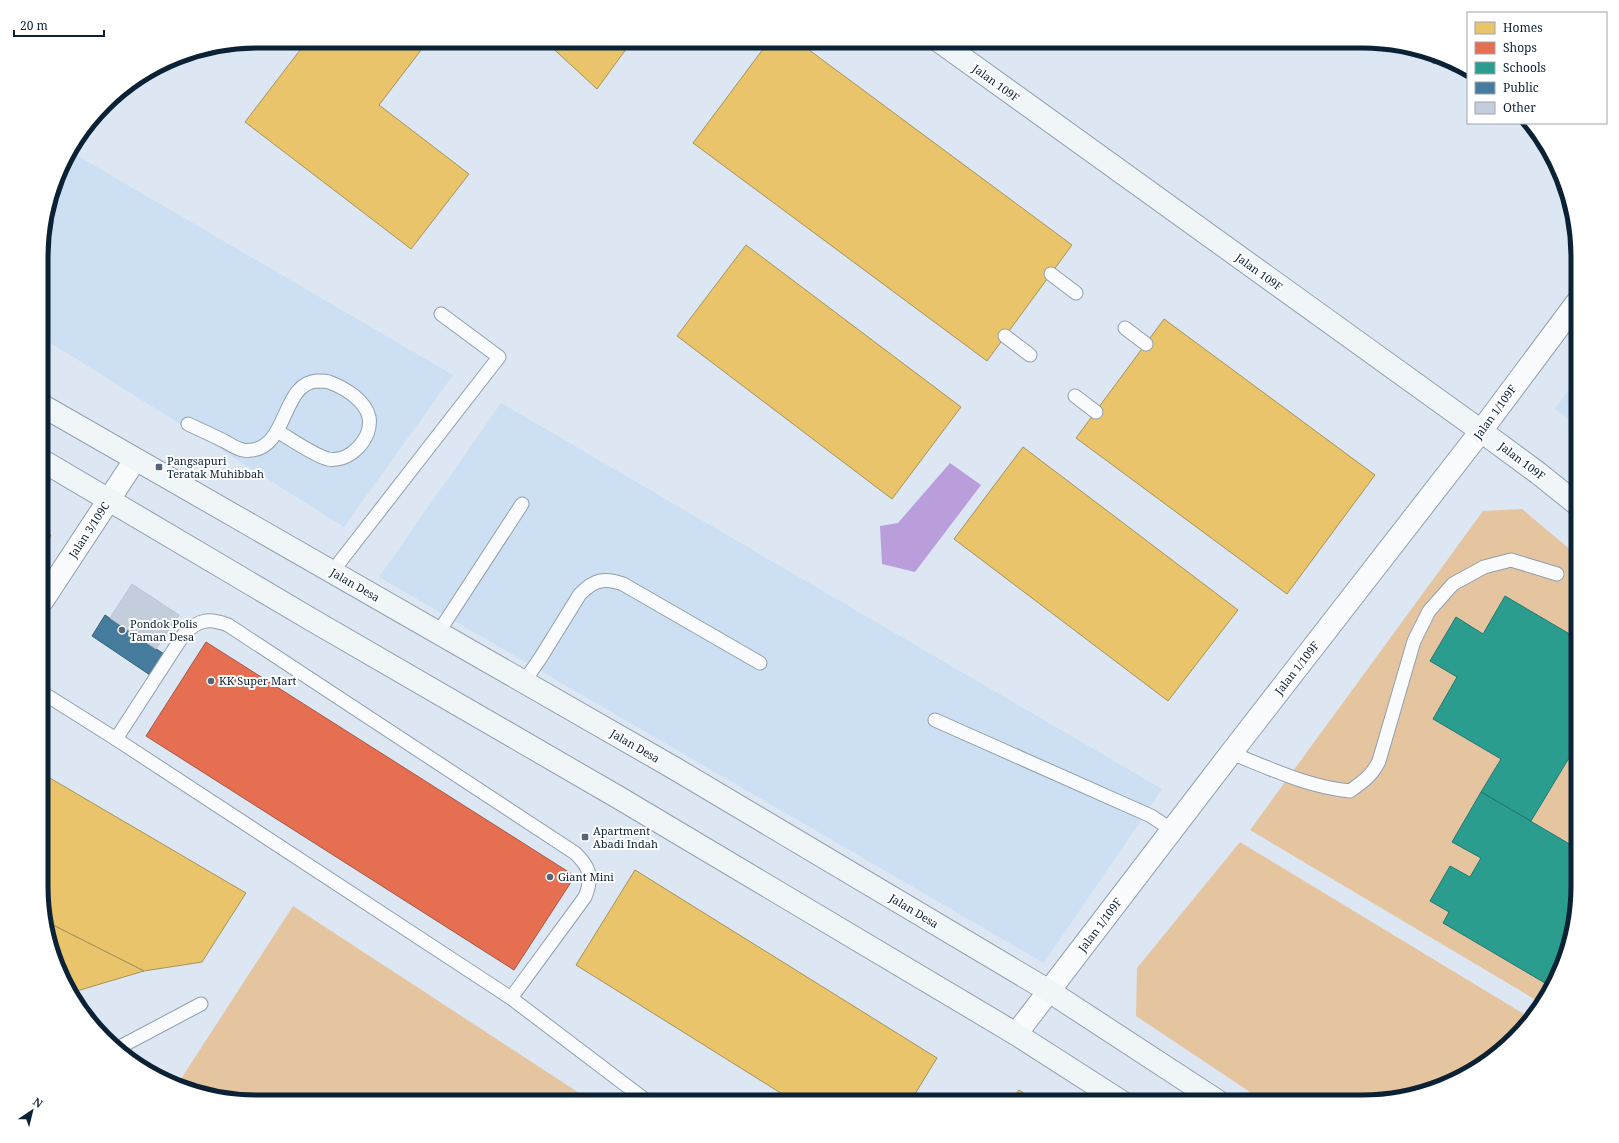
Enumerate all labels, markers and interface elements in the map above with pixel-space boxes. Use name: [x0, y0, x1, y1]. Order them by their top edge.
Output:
scale bar: [14, 12, 104, 38]
legend: [1467, 12, 1607, 124]
text: 20 m: [20, 17, 48, 34]
text: Homes: [1503, 19, 1543, 36]
text: Shops: [1503, 39, 1537, 56]
text: Schools: [1503, 59, 1546, 76]
street label: Jalan 109F: [969, 60, 1023, 105]
text: Public: [1503, 79, 1539, 96]
text: Other: [1503, 99, 1536, 116]
street label: Jalan 109F: [1232, 249, 1286, 294]
street label: Jalan 1/109F: [1469, 381, 1520, 443]
street label: Jalan 109F: [1495, 438, 1549, 483]
place label: Pangsapuri Teratak Muhibbah: [167, 453, 264, 481]
marker: Pangsapuri Teratak Muhibbah: [154, 462, 164, 472]
street label: Jalan 3/109C: [64, 499, 112, 562]
street label: Jalan Desa: [327, 564, 383, 605]
place label: Pondok Polis Taman Desa: [130, 616, 197, 644]
marker: Pondok Polis Taman Desa: [117, 625, 127, 635]
street label: Jalan 1/109F: [1270, 637, 1323, 698]
place label: KK Super Mart: [219, 673, 297, 688]
marker: KK Super Mart: [206, 676, 216, 686]
street label: Jalan Desa: [607, 725, 663, 766]
place label: Apartment Abadi Indah: [593, 823, 658, 851]
marker: Apartment Abadi Indah: [580, 832, 590, 842]
place label: Giant Mini: [558, 869, 614, 884]
marker: Giant Mini: [545, 872, 555, 882]
street label: Jalan Desa: [886, 890, 942, 931]
street label: Jalan 1/109F: [1074, 894, 1125, 956]
north arrow: [12, 1091, 52, 1131]
text: N: [30, 1094, 46, 1111]

